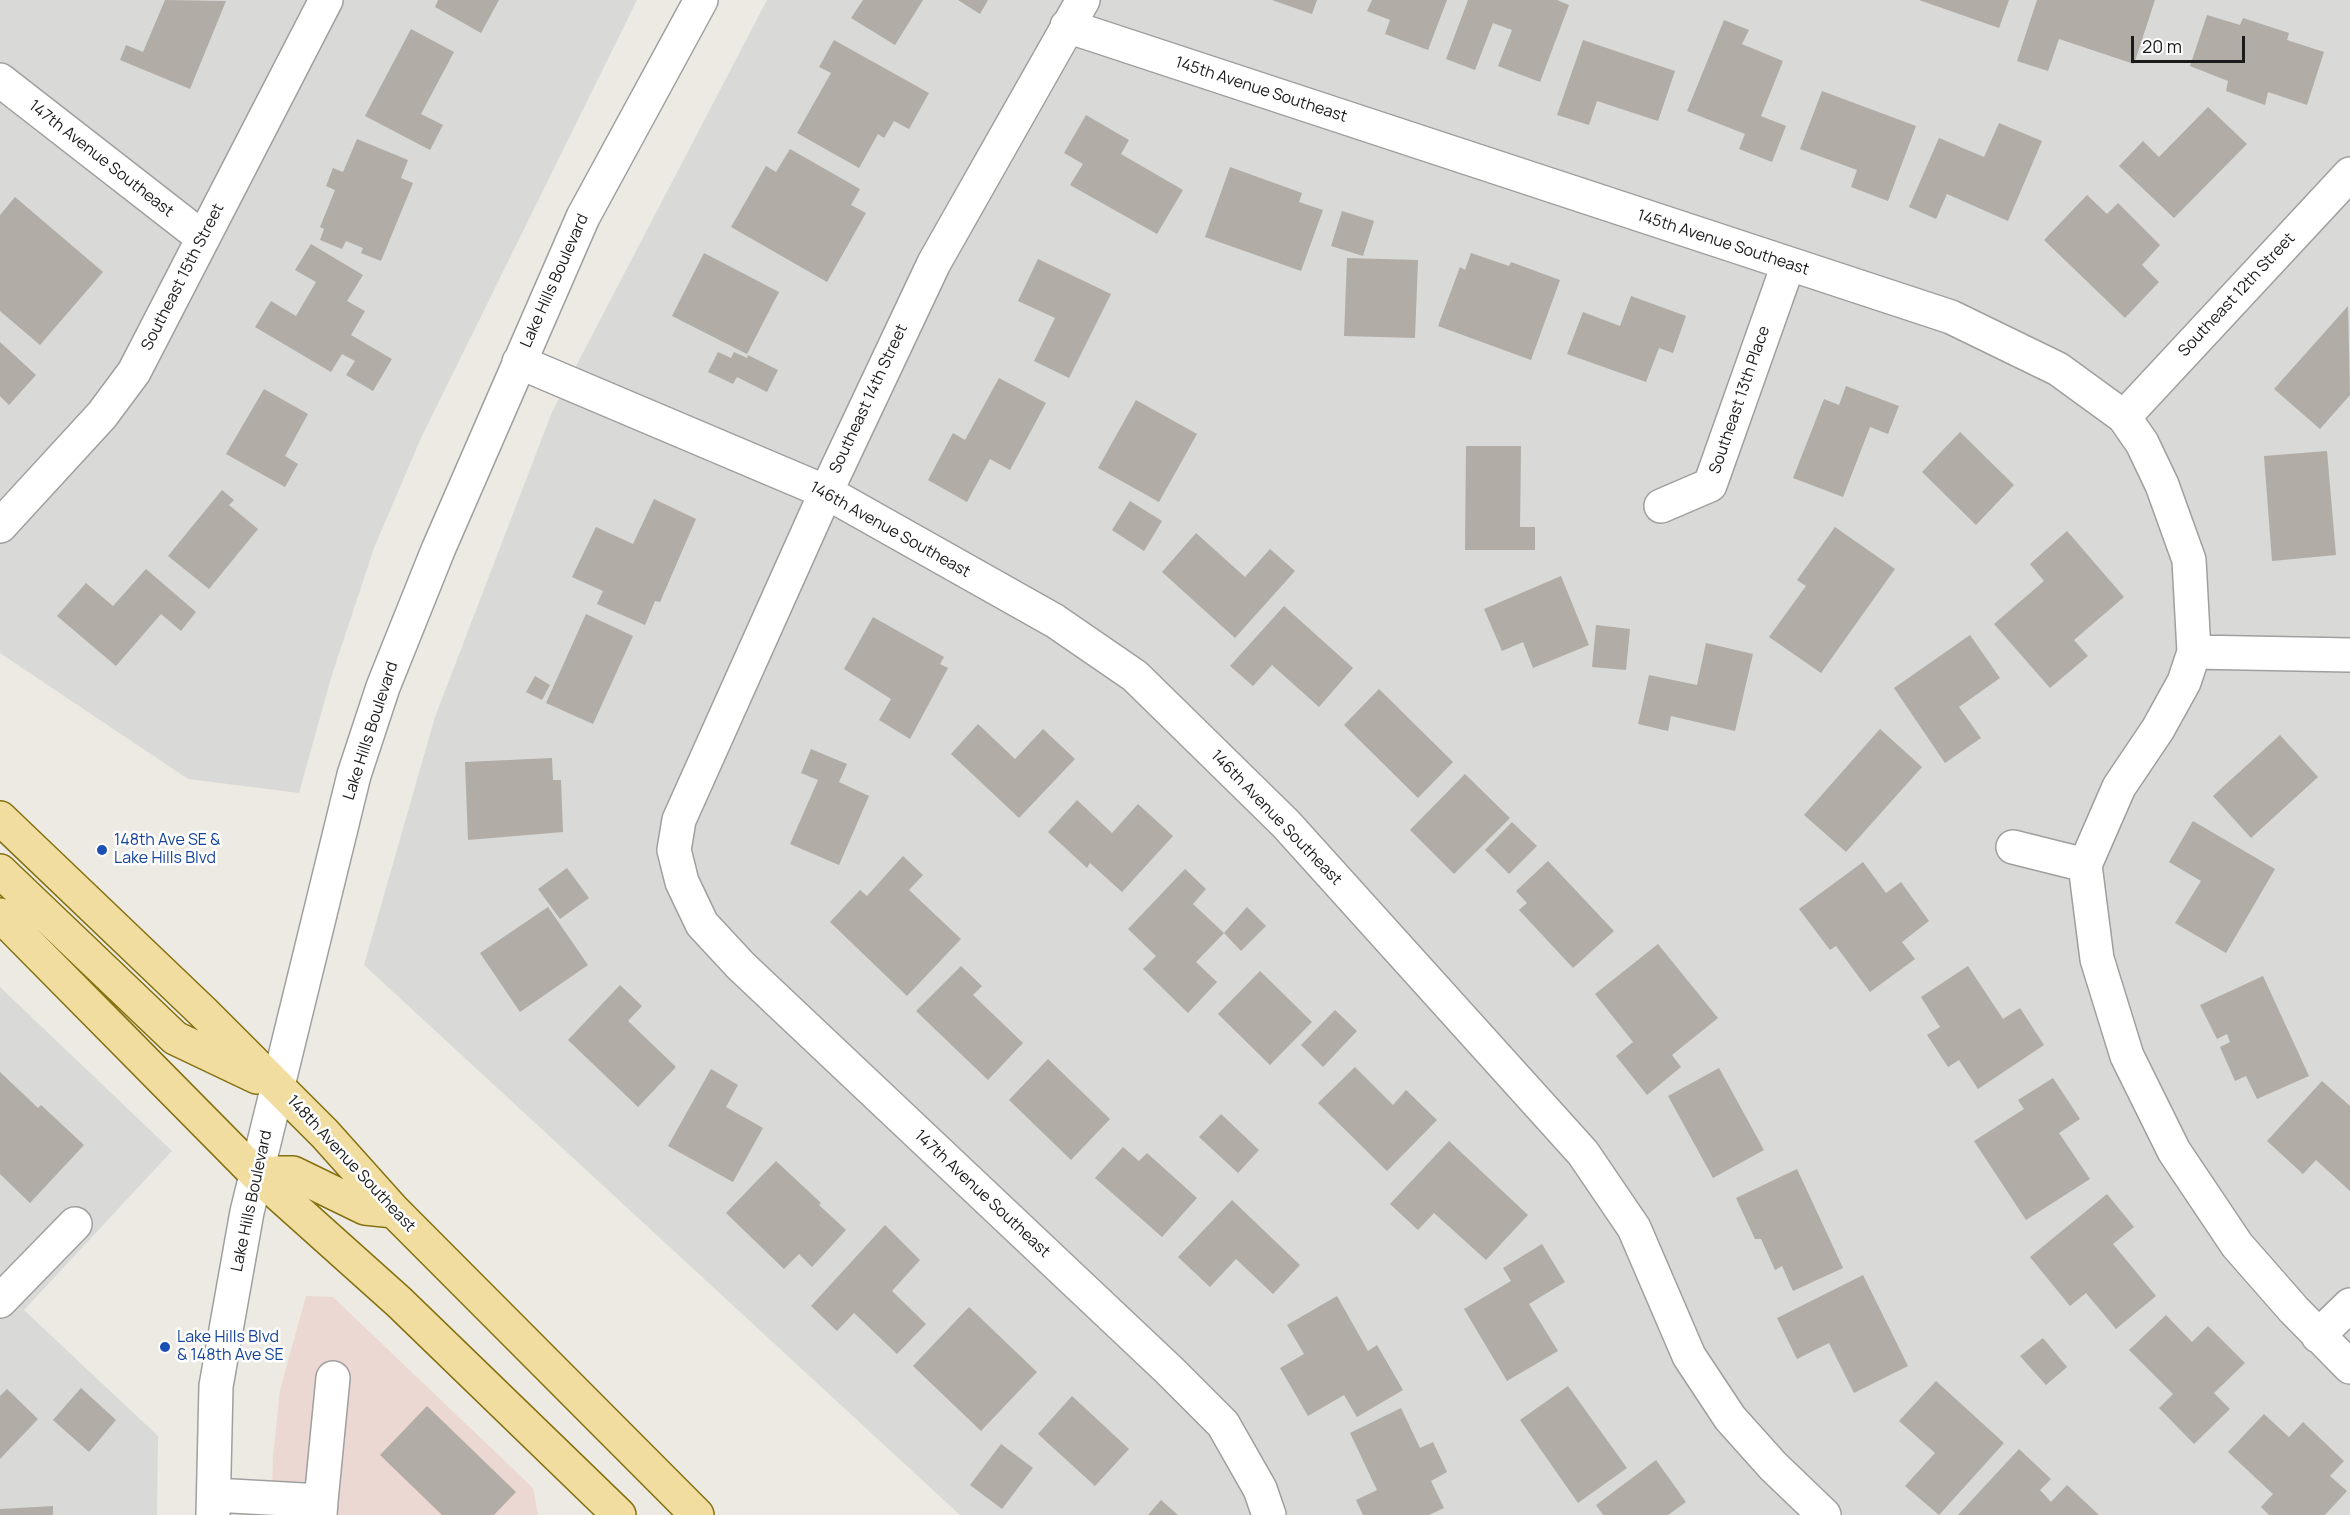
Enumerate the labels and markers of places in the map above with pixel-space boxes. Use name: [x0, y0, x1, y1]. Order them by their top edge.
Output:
place label: 148th Ave SE & Lake Hills Blvd: [114, 831, 221, 869]
marker: 148th Ave SE & Lake Hills Blvd: [95, 843, 109, 857]
place label: Lake Hills Blvd & 148th Ave SE: [177, 1328, 284, 1366]
marker: Lake Hills Blvd & 148th Ave SE: [158, 1340, 172, 1354]

